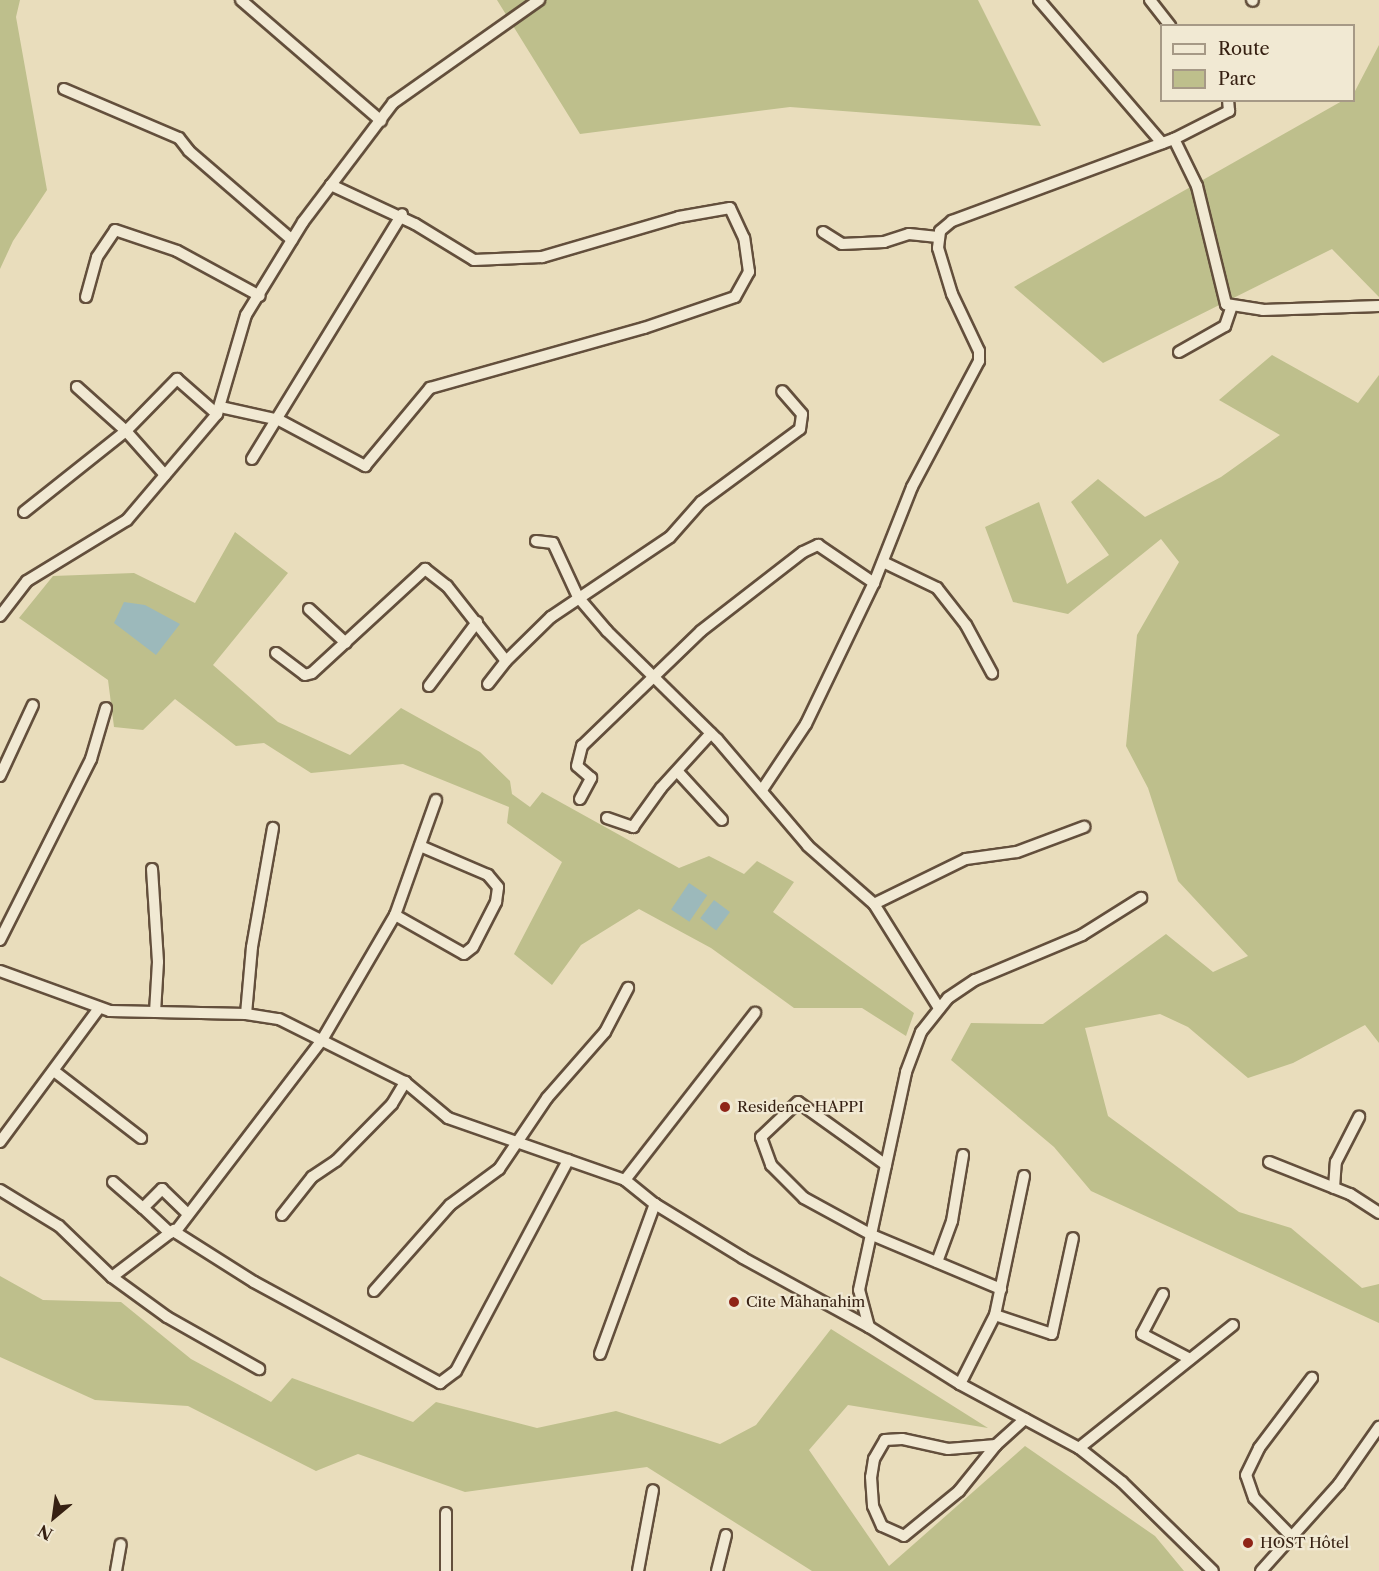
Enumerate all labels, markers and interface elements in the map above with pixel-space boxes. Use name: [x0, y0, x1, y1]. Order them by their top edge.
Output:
legend: [1160, 24, 1355, 102]
text: Route: [1218, 38, 1270, 60]
text: Parc: [1218, 68, 1256, 90]
place label: Residence HAPPI: [737, 1098, 864, 1116]
marker: Residence HAPPI: [718, 1100, 732, 1114]
place label: Cite Mahanahim: [746, 1293, 865, 1311]
marker: Cite Mahanahim: [727, 1295, 741, 1309]
north arrow: [24, 1487, 84, 1547]
text: N: [34, 1521, 56, 1545]
place label: HOST Hôtel: [1260, 1534, 1349, 1552]
marker: HOST Hôtel: [1241, 1536, 1255, 1550]

